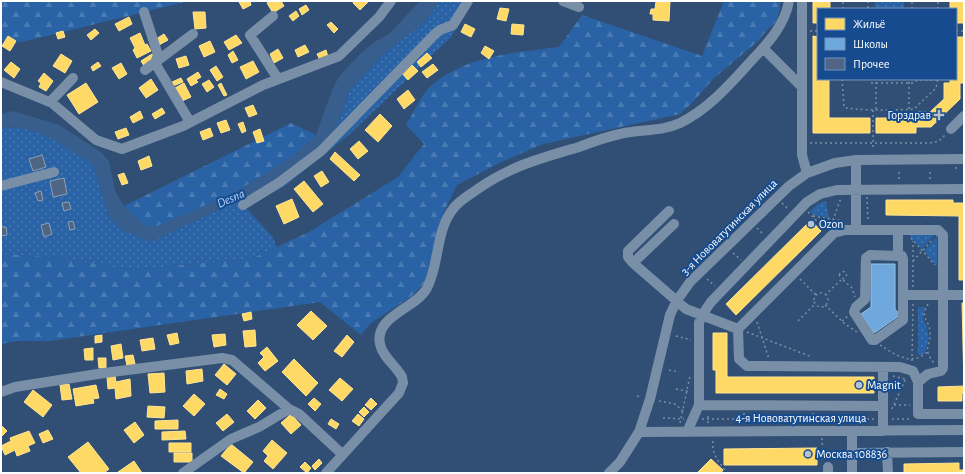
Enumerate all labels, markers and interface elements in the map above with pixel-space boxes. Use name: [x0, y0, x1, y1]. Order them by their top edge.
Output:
legend: [817, 8, 957, 80]
text: Жильё: [853, 18, 885, 30]
text: Школы: [853, 38, 888, 50]
text: Прочее: [853, 58, 889, 70]
place label: Горздрав: [887, 109, 931, 121]
marker: Горздрав: [934, 110, 944, 120]
street label: 3-я Нововатутинская улица: [679, 176, 780, 278]
water label: Desna: [215, 187, 247, 211]
place label: Ozon: [819, 218, 843, 230]
marker: Ozon: [806, 219, 816, 229]
place label: Magnit: [867, 379, 901, 391]
marker: Magnit: [854, 380, 864, 390]
street label: 4-я Нововатутинская улица: [736, 412, 867, 425]
place label: Москва 108836: [816, 448, 887, 460]
marker: Москва 108836: [803, 449, 813, 459]

